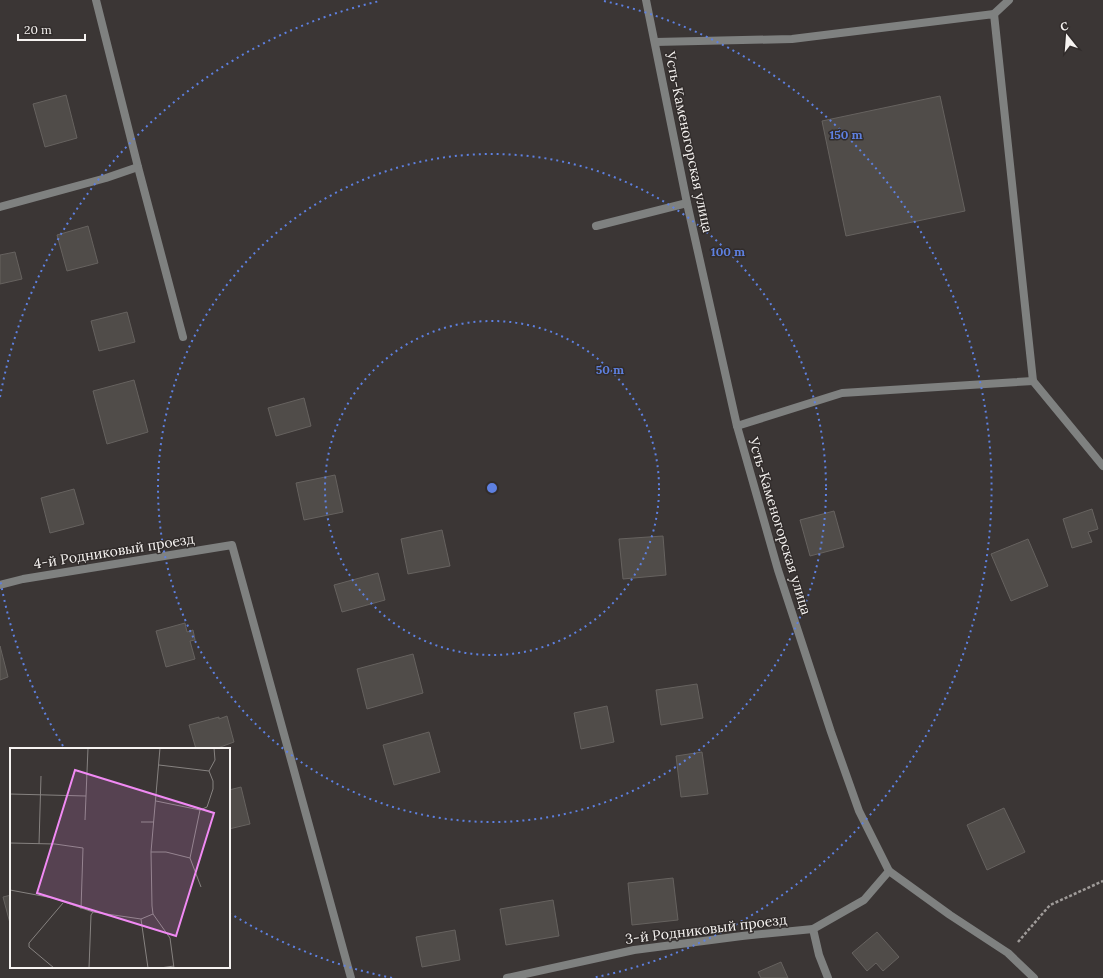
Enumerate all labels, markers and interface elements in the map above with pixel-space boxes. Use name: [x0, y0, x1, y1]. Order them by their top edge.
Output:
scale bar: [18, 16, 85, 42]
north arrow: [1047, 16, 1087, 56]
text: С: [1058, 19, 1070, 34]
text: 20 m: [24, 22, 52, 37]
street label: Усть-Каменогорская улица: [661, 49, 717, 234]
text: 150 m: [829, 127, 863, 142]
text: 100 m: [711, 244, 745, 259]
text: 50 m: [596, 362, 624, 377]
street label: Усть-Каменогорская улица: [744, 434, 816, 617]
centre of rings: [485, 481, 499, 495]
street label: 4-й Родниковый проезд: [32, 529, 196, 573]
inset map: [10, 748, 230, 968]
street label: 3-й Родниковый проезд: [624, 910, 788, 948]

